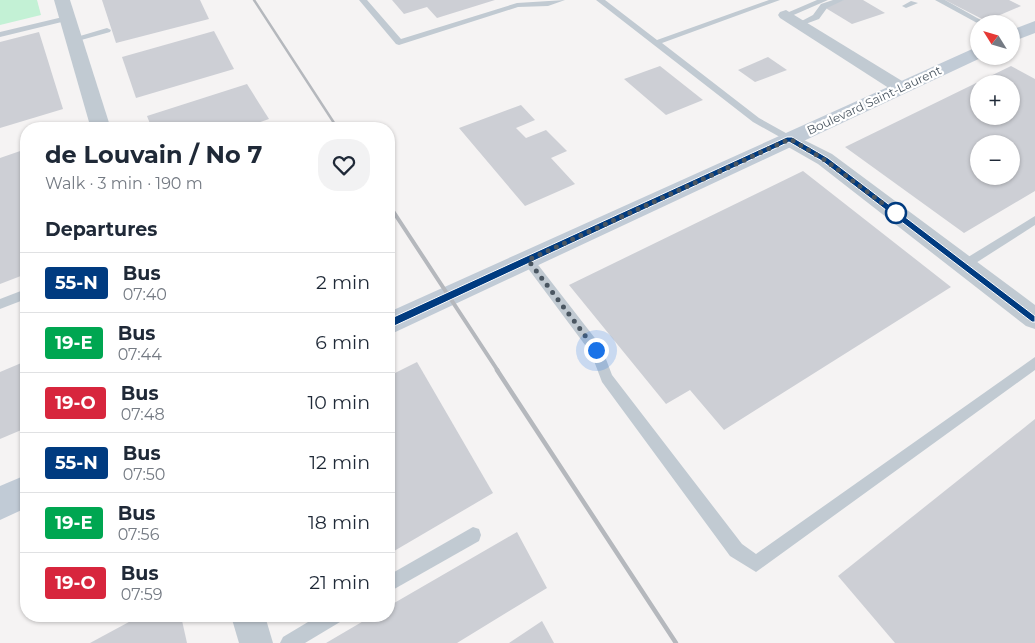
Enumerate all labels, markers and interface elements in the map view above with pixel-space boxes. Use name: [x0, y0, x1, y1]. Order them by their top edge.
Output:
north arrow: [970, 15, 1020, 65]
map controls: [970, 15, 1020, 185]
street label: Boulevard Saint-Laurent: [804, 62, 944, 138]
button: +: [970, 75, 1020, 125]
button: −: [970, 135, 1020, 185]
button: heart: [318, 139, 370, 191]
text: de Louvain / No 7: [45, 140, 262, 169]
text: Walk · 3 min · 190 m: [45, 174, 203, 193]
unlabelled marker: [885, 202, 907, 224]
text: Departures: [45, 218, 157, 241]
text: Bus: [123, 262, 161, 285]
text: 2 min: [316, 271, 370, 294]
text: 55-N: [55, 272, 98, 294]
text: 07:40: [123, 285, 167, 304]
text: Bus: [118, 322, 155, 345]
text: 6 min: [315, 331, 370, 354]
text: 19-E: [55, 332, 93, 354]
your location: [584, 338, 609, 363]
text: 07:44: [118, 345, 162, 364]
text: Bus: [121, 382, 158, 405]
text: 10 min: [307, 391, 370, 414]
text: 19-O: [55, 392, 96, 414]
text: 07:48: [121, 405, 165, 424]
text: Bus: [123, 442, 161, 465]
text: 12 min: [309, 451, 370, 474]
text: 55-N: [55, 452, 98, 474]
text: 07:50: [123, 465, 165, 484]
text: Bus: [118, 502, 155, 525]
text: 18 min: [308, 511, 370, 534]
text: 19-E: [55, 512, 93, 534]
text: 07:56: [118, 525, 159, 544]
text: Bus: [121, 562, 158, 585]
text: 21 min: [309, 571, 370, 594]
text: 19-O: [55, 572, 96, 594]
text: 07:59: [121, 585, 163, 604]

